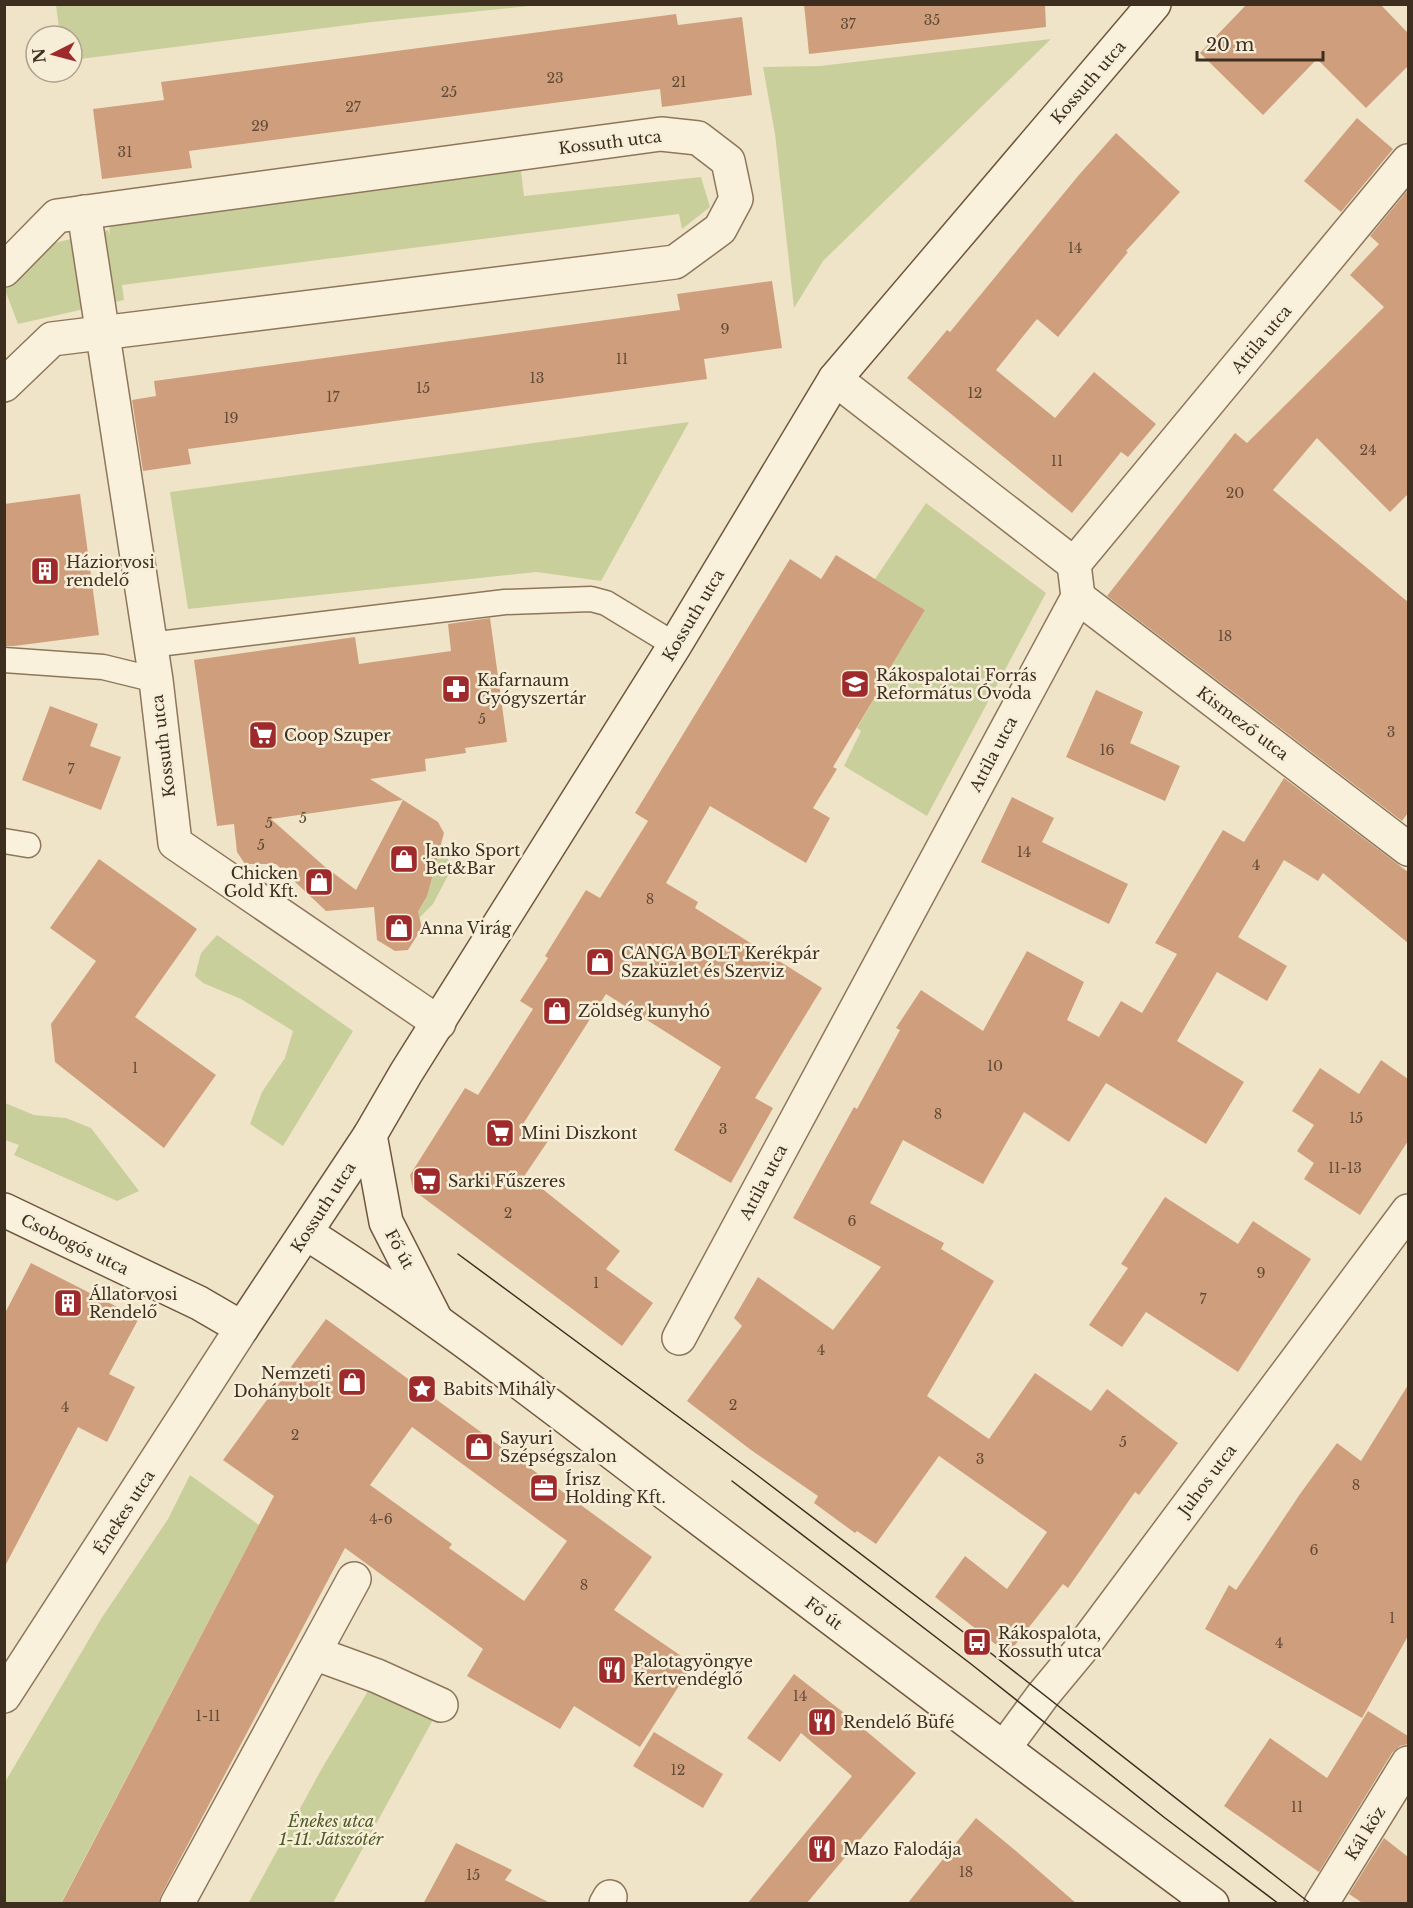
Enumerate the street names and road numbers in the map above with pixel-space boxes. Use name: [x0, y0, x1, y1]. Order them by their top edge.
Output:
street label: Kossuth utca: [1046, 36, 1130, 128]
street label: Kossuth utca: [557, 126, 663, 158]
street label: Attila utca: [1226, 301, 1295, 378]
street label: Kossuth utca: [658, 565, 728, 665]
street label: Kismező utca: [1193, 682, 1293, 764]
street label: Kossuth utca: [147, 693, 179, 799]
street label: Attila utca: [964, 713, 1021, 796]
street label: Attila utca: [734, 1141, 791, 1224]
street label: Kossuth utca: [286, 1158, 360, 1256]
street label: Csobogós utca: [18, 1209, 132, 1279]
street label: Fő út: [381, 1226, 419, 1272]
street label: Juhos utca: [1172, 1440, 1240, 1521]
street label: Énekes utca: [89, 1466, 159, 1558]
street label: Fő út: [801, 1592, 847, 1634]
street label: Kál köz: [1341, 1802, 1389, 1864]

